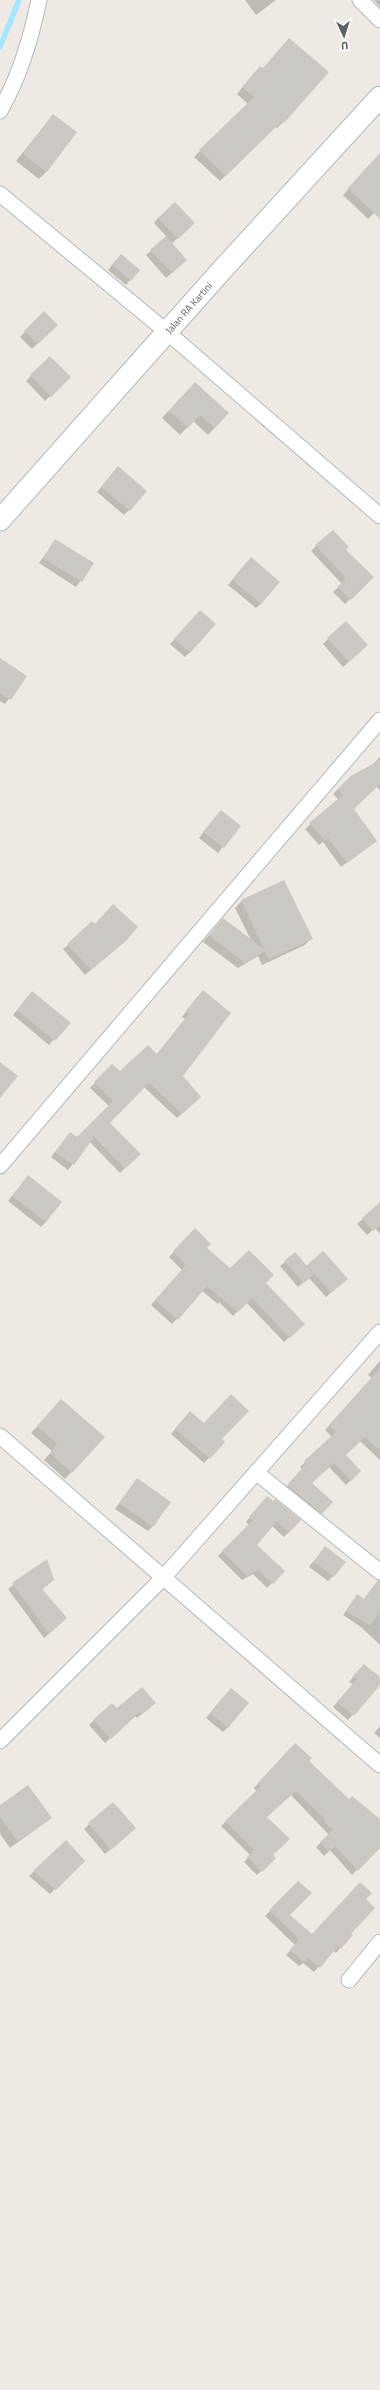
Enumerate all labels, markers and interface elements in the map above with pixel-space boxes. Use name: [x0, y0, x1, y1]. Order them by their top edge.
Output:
north arrow: [324, 16, 364, 56]
text: U: [341, 38, 349, 54]
street label: Jalan RA Kartini: [162, 279, 216, 337]

